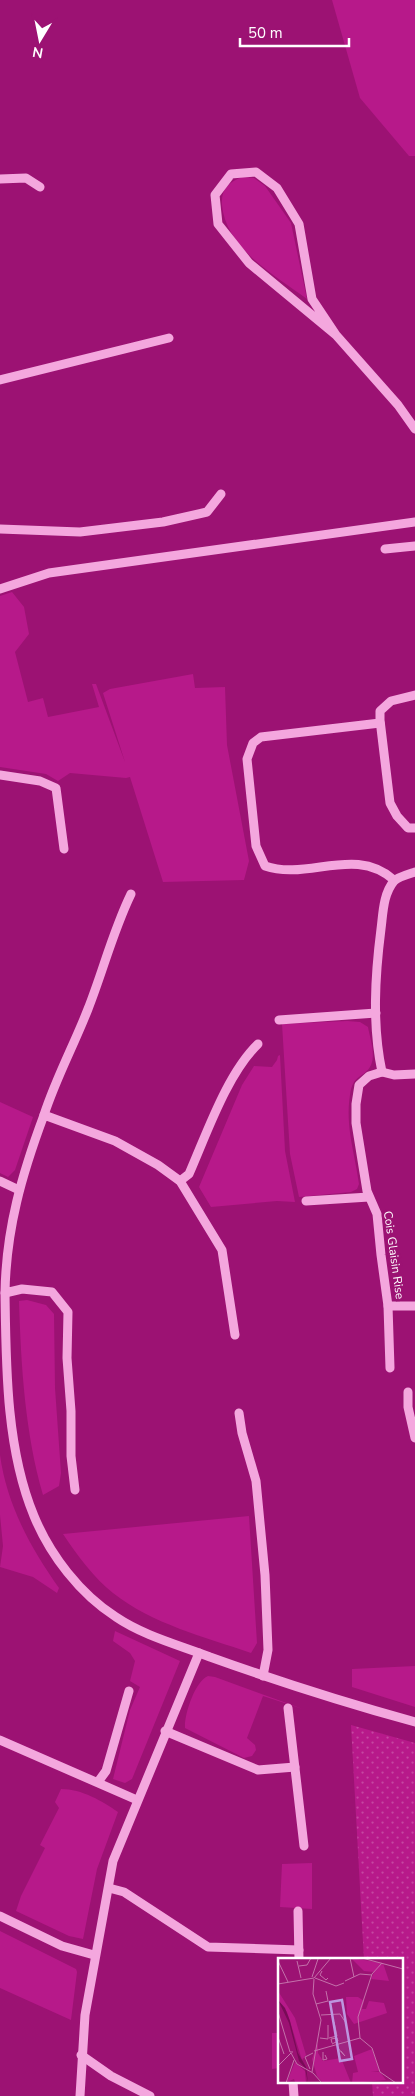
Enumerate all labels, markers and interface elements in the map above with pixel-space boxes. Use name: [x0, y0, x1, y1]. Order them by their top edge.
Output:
north arrow: [15, 15, 65, 65]
scale bar: [240, 15, 349, 47]
text: 50 m: [248, 23, 283, 43]
text: N: [31, 42, 45, 63]
street label: Cois Glaisin Rise: [380, 1210, 408, 1300]
inset map: [278, 1958, 402, 2084]

